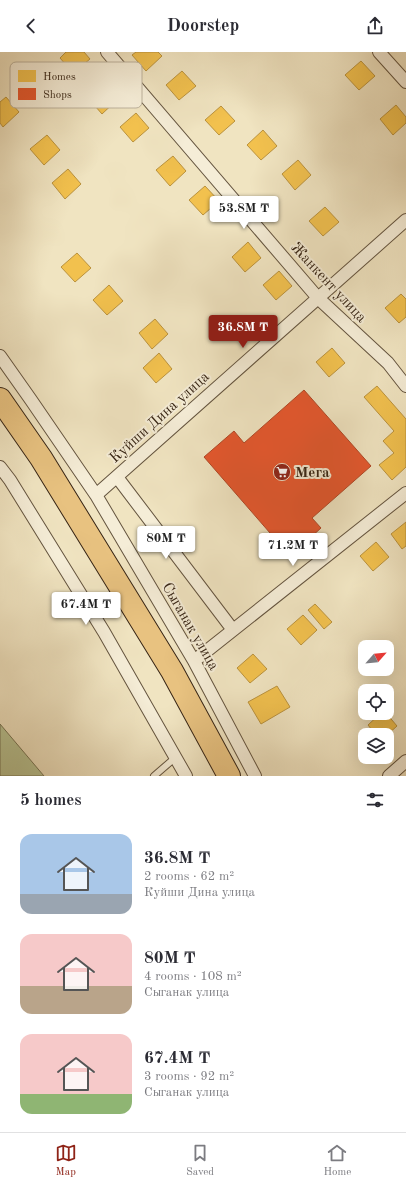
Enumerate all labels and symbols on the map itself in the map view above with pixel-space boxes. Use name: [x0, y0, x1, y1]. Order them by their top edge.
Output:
legend: [10, 62, 142, 108]
text: Homes: [43, 72, 76, 83]
text: Shops: [43, 90, 72, 101]
pin: 53.8M ₸: [207, 196, 281, 230]
street label: Жанкент улица: [287, 240, 369, 326]
pin: 36.8M ₸: [206, 315, 280, 349]
street label: Куйши Дина улица: [107, 369, 213, 467]
supermarket icon: Мега: [272, 462, 292, 482]
place label: Мега: [295, 466, 330, 481]
pin: 80M ₸: [138, 526, 194, 560]
pin: 71.2M ₸: [256, 533, 330, 567]
street label: Сыганак улица: [159, 580, 221, 674]
pin: 67.4M ₸: [49, 592, 123, 626]
north arrow: [358, 640, 394, 676]

